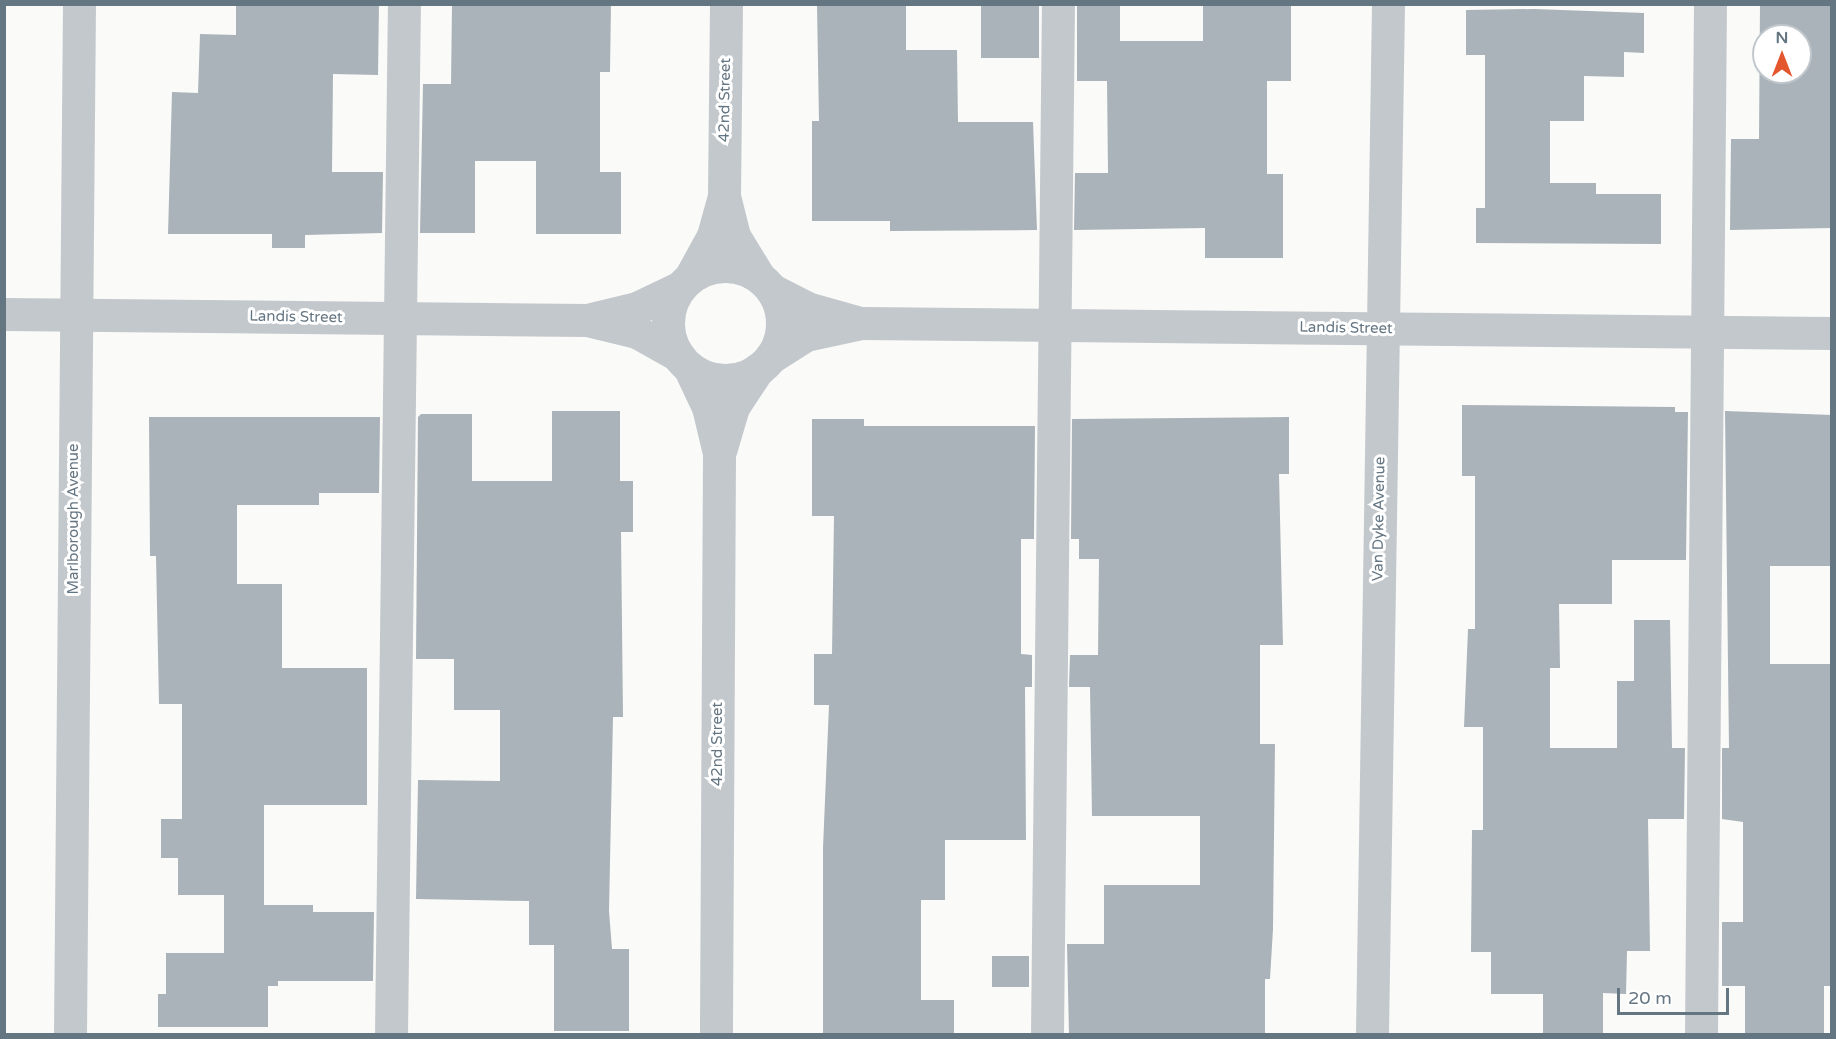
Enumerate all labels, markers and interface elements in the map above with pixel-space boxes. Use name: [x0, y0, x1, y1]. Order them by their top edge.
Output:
north arrow: [1752, 24, 1812, 84]
text: N: [1776, 28, 1788, 48]
street label: 42nd Street: [715, 58, 735, 142]
street label: Landis Street: [249, 307, 343, 327]
street label: Landis Street: [1299, 318, 1393, 338]
street label: Marlborough Avenue: [65, 444, 83, 594]
street label: Van Dyke Avenue: [1369, 457, 1389, 581]
street label: 42nd Street: [709, 702, 727, 786]
scale bar: [1620, 976, 1732, 1014]
text: 20 m: [1628, 987, 1672, 1009]

